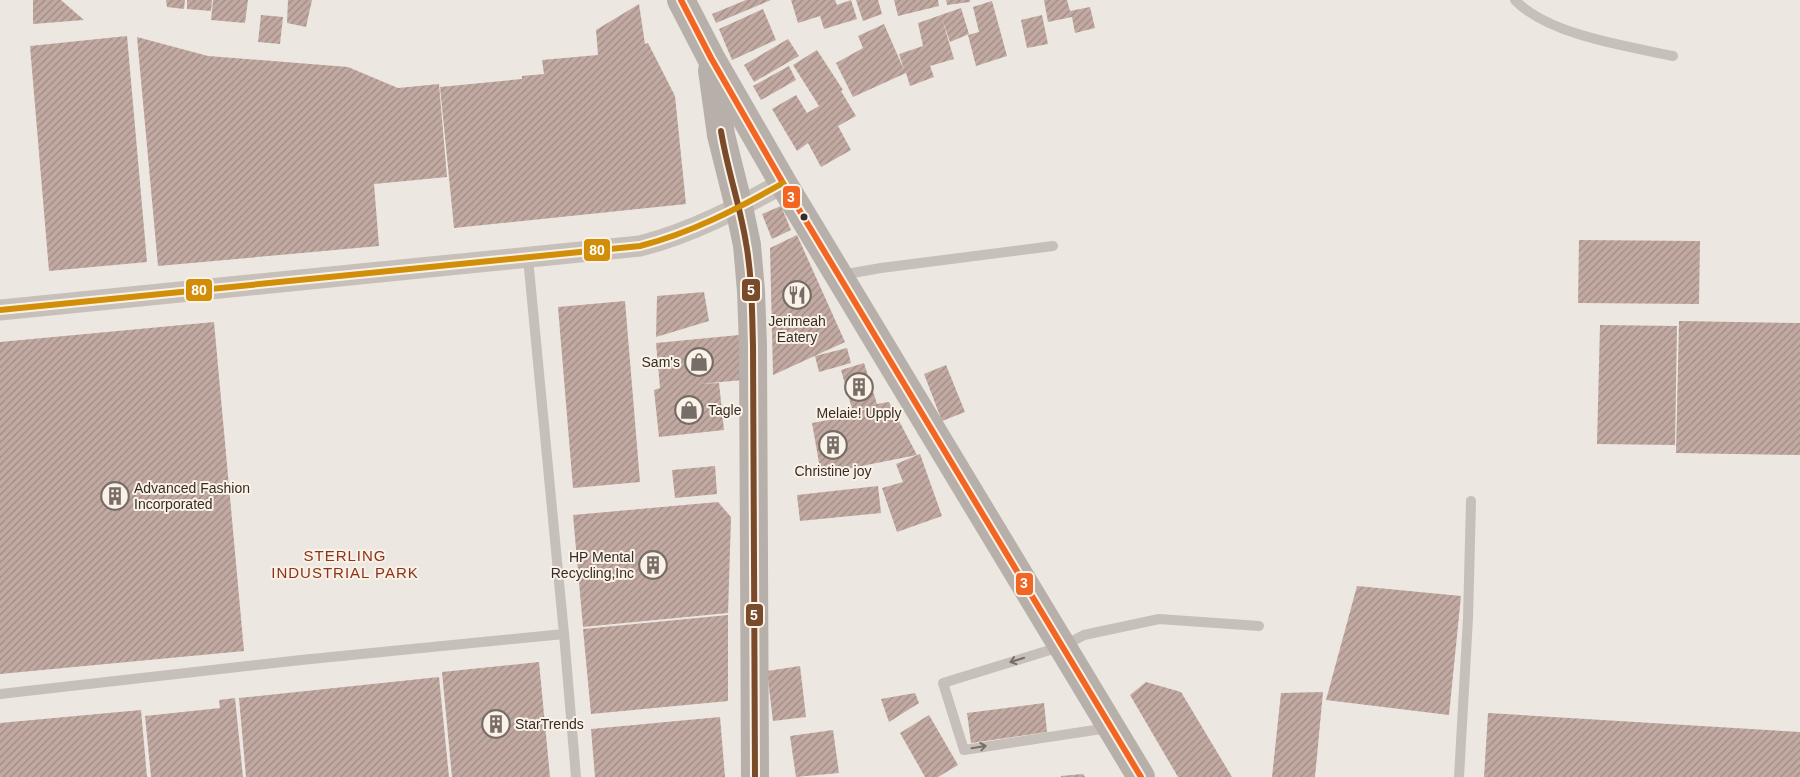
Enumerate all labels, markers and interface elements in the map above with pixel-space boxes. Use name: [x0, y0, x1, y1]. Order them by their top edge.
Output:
line badge: 3: [782, 185, 801, 209]
text: 3: [787, 189, 795, 205]
unlabelled marker: [799, 212, 809, 222]
line badge: 80: [583, 238, 611, 262]
text: 80: [589, 242, 605, 258]
line badge: 80: [185, 278, 213, 302]
line badge: 5: [741, 278, 761, 302]
restaurant icon: Jerimeah Eatery: [782, 280, 812, 310]
text: 80: [191, 282, 207, 298]
text: 5: [747, 282, 755, 298]
place label: Jerimeah Eatery: [768, 313, 826, 345]
shop icon: Sam's: [684, 347, 714, 377]
place label: Sam's: [642, 354, 680, 370]
building icon: Melaie! Upply: [844, 372, 874, 402]
shop icon: Tagle: [674, 395, 704, 425]
place label: Tagle: [708, 402, 742, 418]
place label: Melaie! Upply: [817, 405, 901, 421]
building icon: Christine joy: [818, 430, 848, 460]
place label: Christine joy: [794, 463, 872, 479]
place label: Advanced Fashion Incorporated: [134, 480, 250, 512]
building icon: Advanced Fashion Incorporated: [100, 481, 130, 511]
district label: STERLING INDUSTRIAL PARK: [271, 547, 419, 581]
place label: HP Mental Recycling,Inc: [551, 549, 634, 581]
building icon: HP Mental Recycling,Inc: [638, 550, 668, 580]
line badge: 3: [1015, 572, 1034, 596]
text: 3: [1020, 575, 1028, 591]
line badge: 5: [745, 603, 764, 627]
text: 5: [750, 607, 758, 623]
one-way arrow: [1009, 656, 1025, 665]
building icon: StarTrends: [481, 709, 511, 739]
place label: StarTrends: [515, 716, 584, 732]
one-way arrow: [971, 742, 987, 752]

